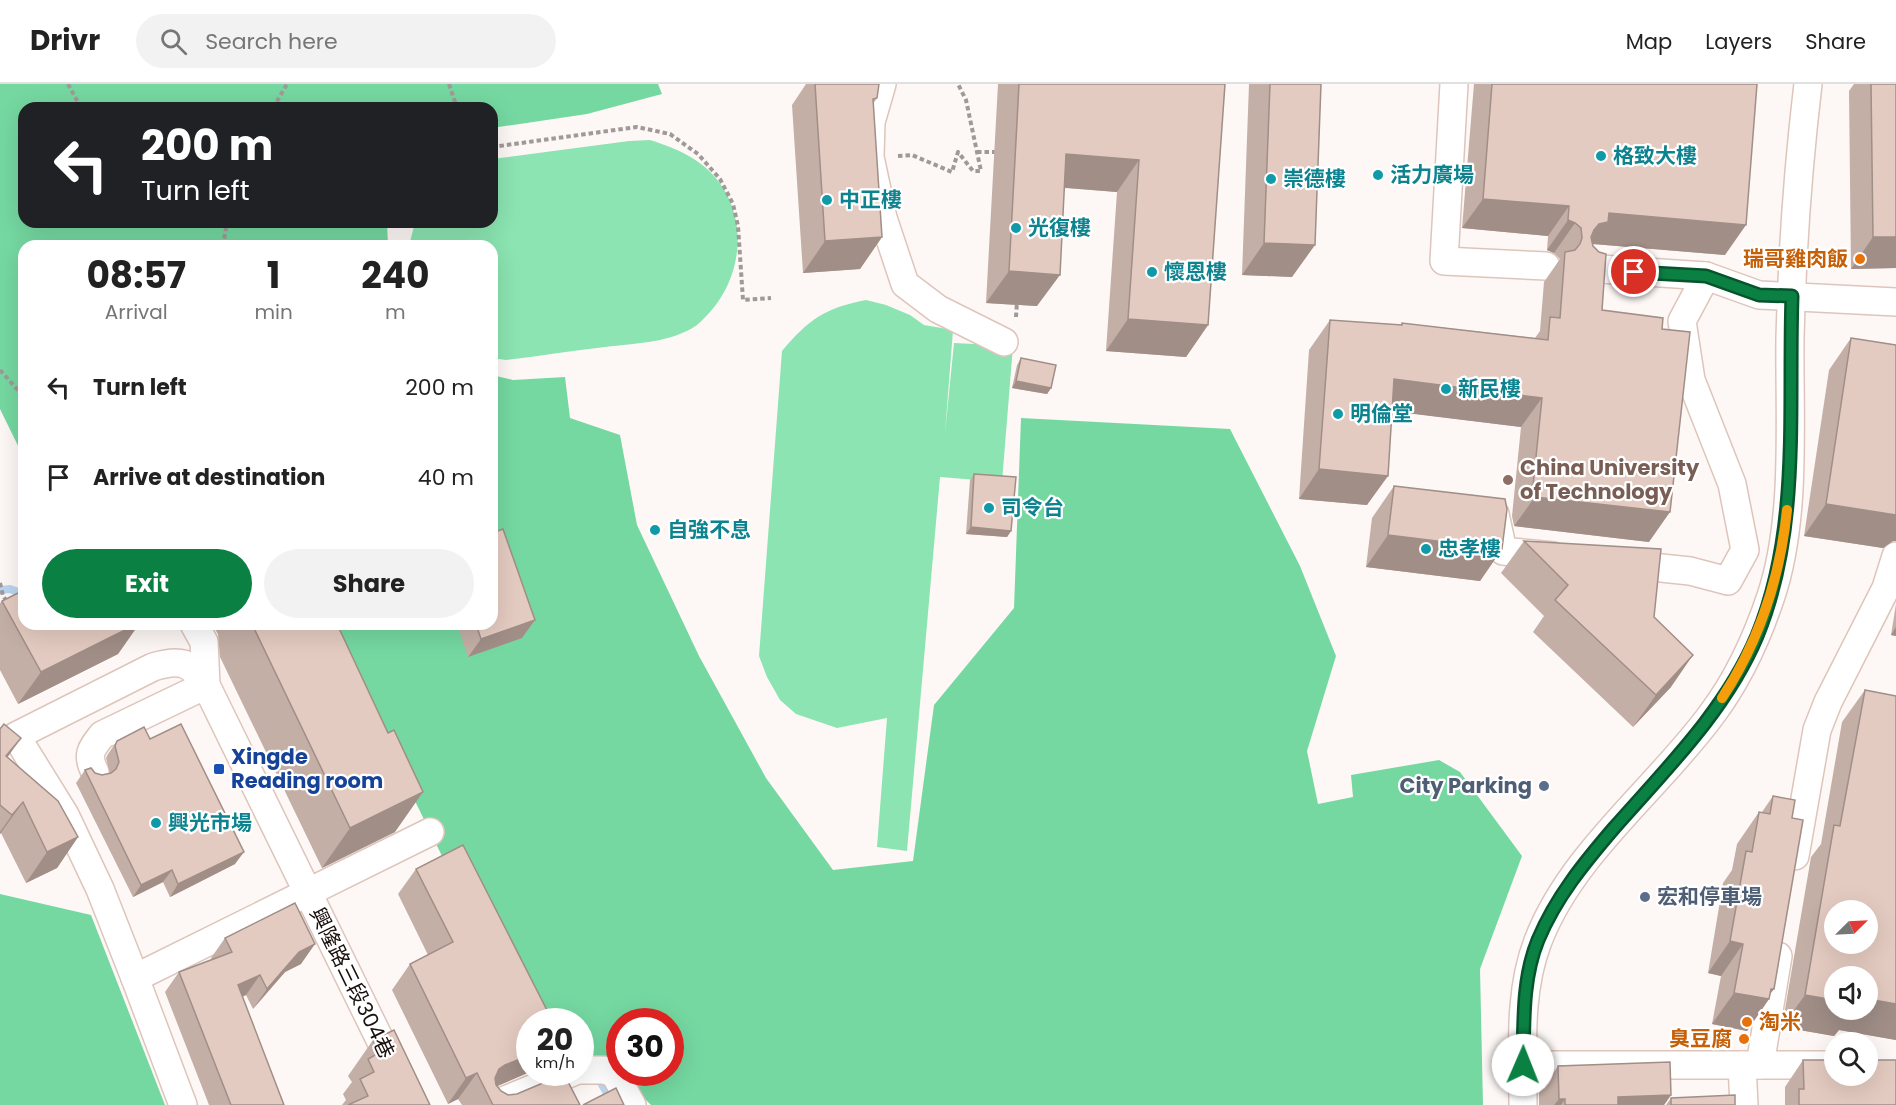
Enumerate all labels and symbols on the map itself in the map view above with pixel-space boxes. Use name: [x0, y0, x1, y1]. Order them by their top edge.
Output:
place label: 格致大樓: [1613, 141, 1697, 170]
marker: 格致大樓: [1594, 149, 1608, 163]
place label: 活力廣場: [1390, 160, 1474, 189]
place label: 崇德樓: [1283, 164, 1346, 193]
marker: 活力廣場: [1371, 168, 1385, 182]
marker: 崇德樓: [1264, 172, 1278, 186]
place label: 中正樓: [839, 185, 902, 214]
marker: 中正樓: [820, 193, 834, 207]
place label: 光復樓: [1028, 213, 1091, 242]
marker: 光復樓: [1009, 221, 1023, 235]
place label: 瑞哥雞肉飯: [1743, 244, 1848, 273]
pin: [1608, 246, 1659, 297]
marker: 瑞哥雞肉飯: [1853, 252, 1867, 266]
place label: 懷恩樓: [1164, 257, 1227, 286]
marker: 懷恩樓: [1145, 265, 1159, 279]
place label: 新民樓: [1458, 374, 1521, 403]
marker: 新民樓: [1439, 382, 1453, 396]
place label: 明倫堂: [1350, 399, 1413, 428]
marker: 明倫堂: [1331, 407, 1345, 421]
place label: China University of Technology: [1520, 453, 1700, 506]
marker: China University of Technology: [1501, 473, 1515, 487]
place label: 司令台: [1001, 493, 1064, 522]
marker: 司令台: [982, 501, 996, 515]
place label: 自強不息: [667, 515, 751, 544]
marker: 自強不息: [648, 523, 662, 537]
place label: 忠孝樓: [1438, 534, 1501, 563]
marker: 忠孝樓: [1419, 542, 1433, 556]
place label: Xingde Reading room: [231, 742, 383, 795]
marker: Xingde Reading room: [212, 762, 226, 776]
place label: City Parking: [1400, 771, 1532, 800]
marker: City Parking: [1537, 779, 1551, 793]
place label: 興光市場: [168, 808, 252, 837]
marker: 興光市場: [149, 816, 163, 830]
place label: 宏和停車場: [1657, 882, 1762, 911]
marker: 宏和停車場: [1638, 890, 1652, 904]
north arrow: [1824, 900, 1878, 954]
street label: 興隆路三段304巷: [303, 902, 402, 1063]
place label: 淘米: [1759, 1007, 1801, 1036]
speed limit sign: 30: [606, 1008, 684, 1086]
marker: 淘米: [1740, 1015, 1754, 1029]
place label: 臭豆腐: [1669, 1024, 1732, 1053]
marker: 臭豆腐: [1737, 1032, 1751, 1046]
position arrow: [1491, 1033, 1555, 1097]

